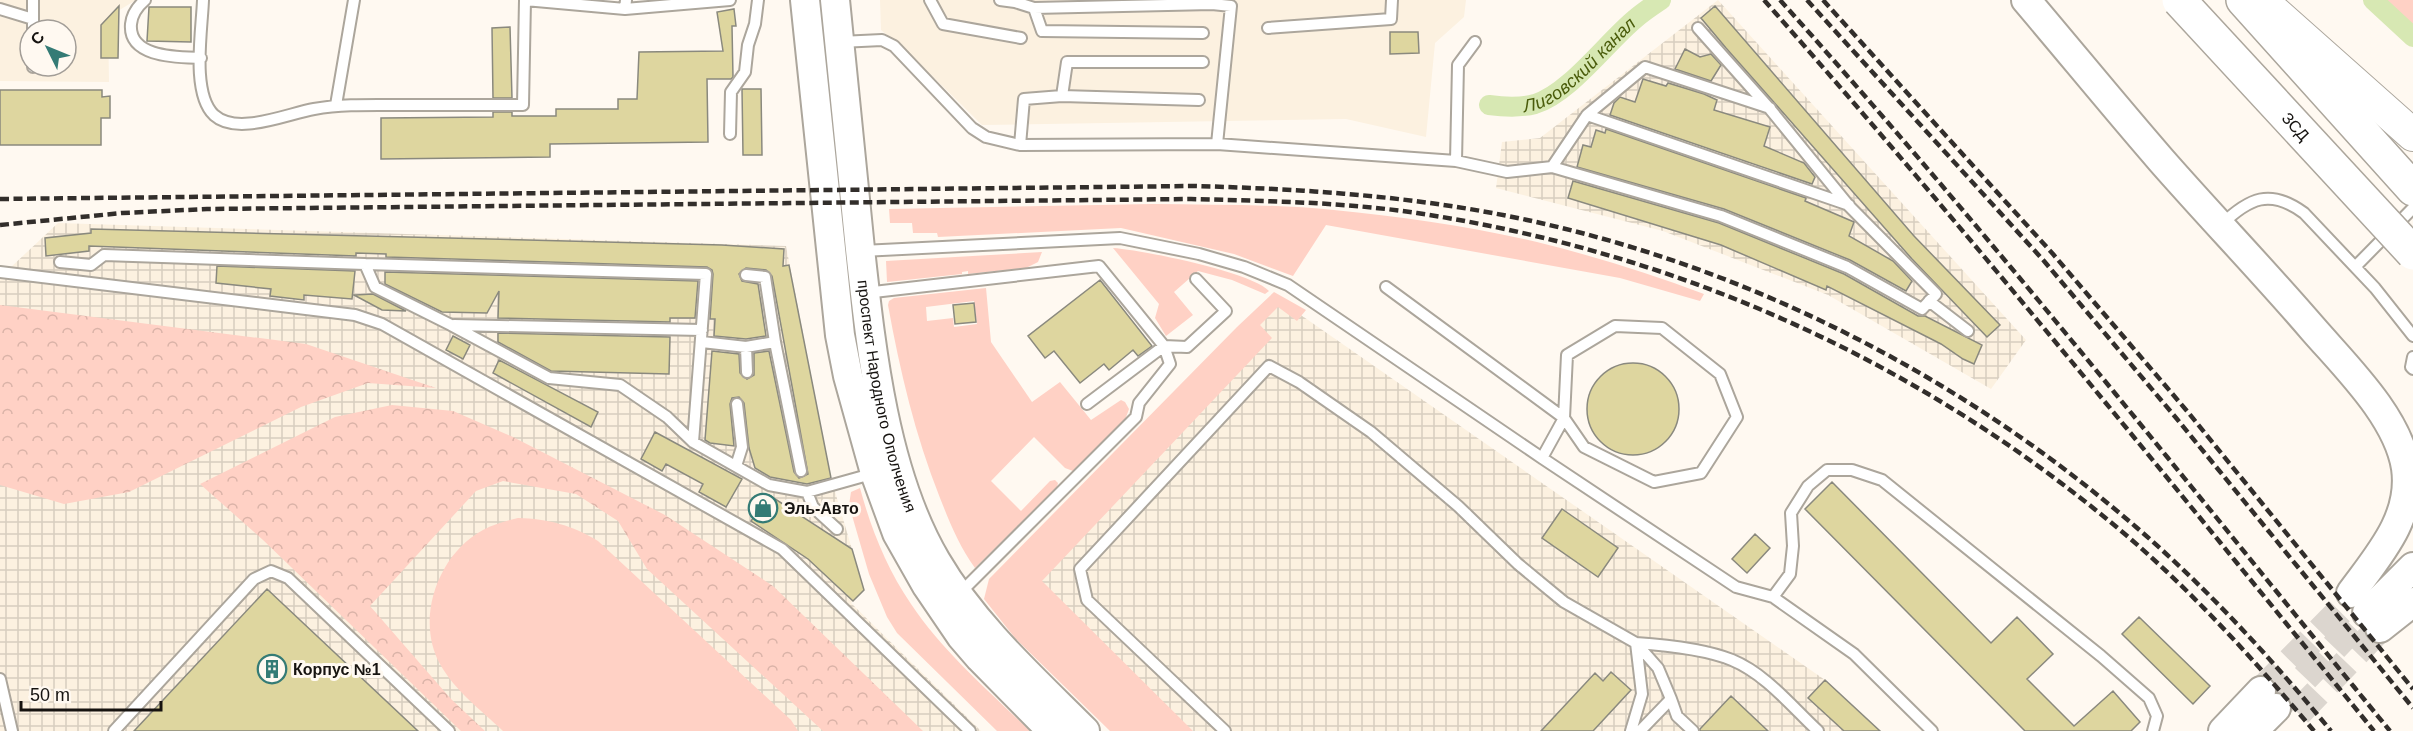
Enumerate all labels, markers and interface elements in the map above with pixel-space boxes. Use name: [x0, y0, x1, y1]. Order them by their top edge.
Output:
water label: Лиговский канал: [1521, 13, 1640, 116]
north arrow: [18, 18, 78, 78]
text: С: [27, 28, 48, 48]
street label: ЗСД: [2278, 109, 2312, 144]
street label: проспект Народного Ополчения: [854, 279, 919, 515]
shop icon: Эль-Авто: [747, 492, 779, 524]
place label: Эль-Авто: [784, 500, 859, 517]
building icon: Корпус №1: [256, 653, 288, 685]
place label: Корпус №1: [293, 661, 381, 678]
scale bar: [21, 674, 160, 712]
text: 50 m: [30, 685, 70, 705]

